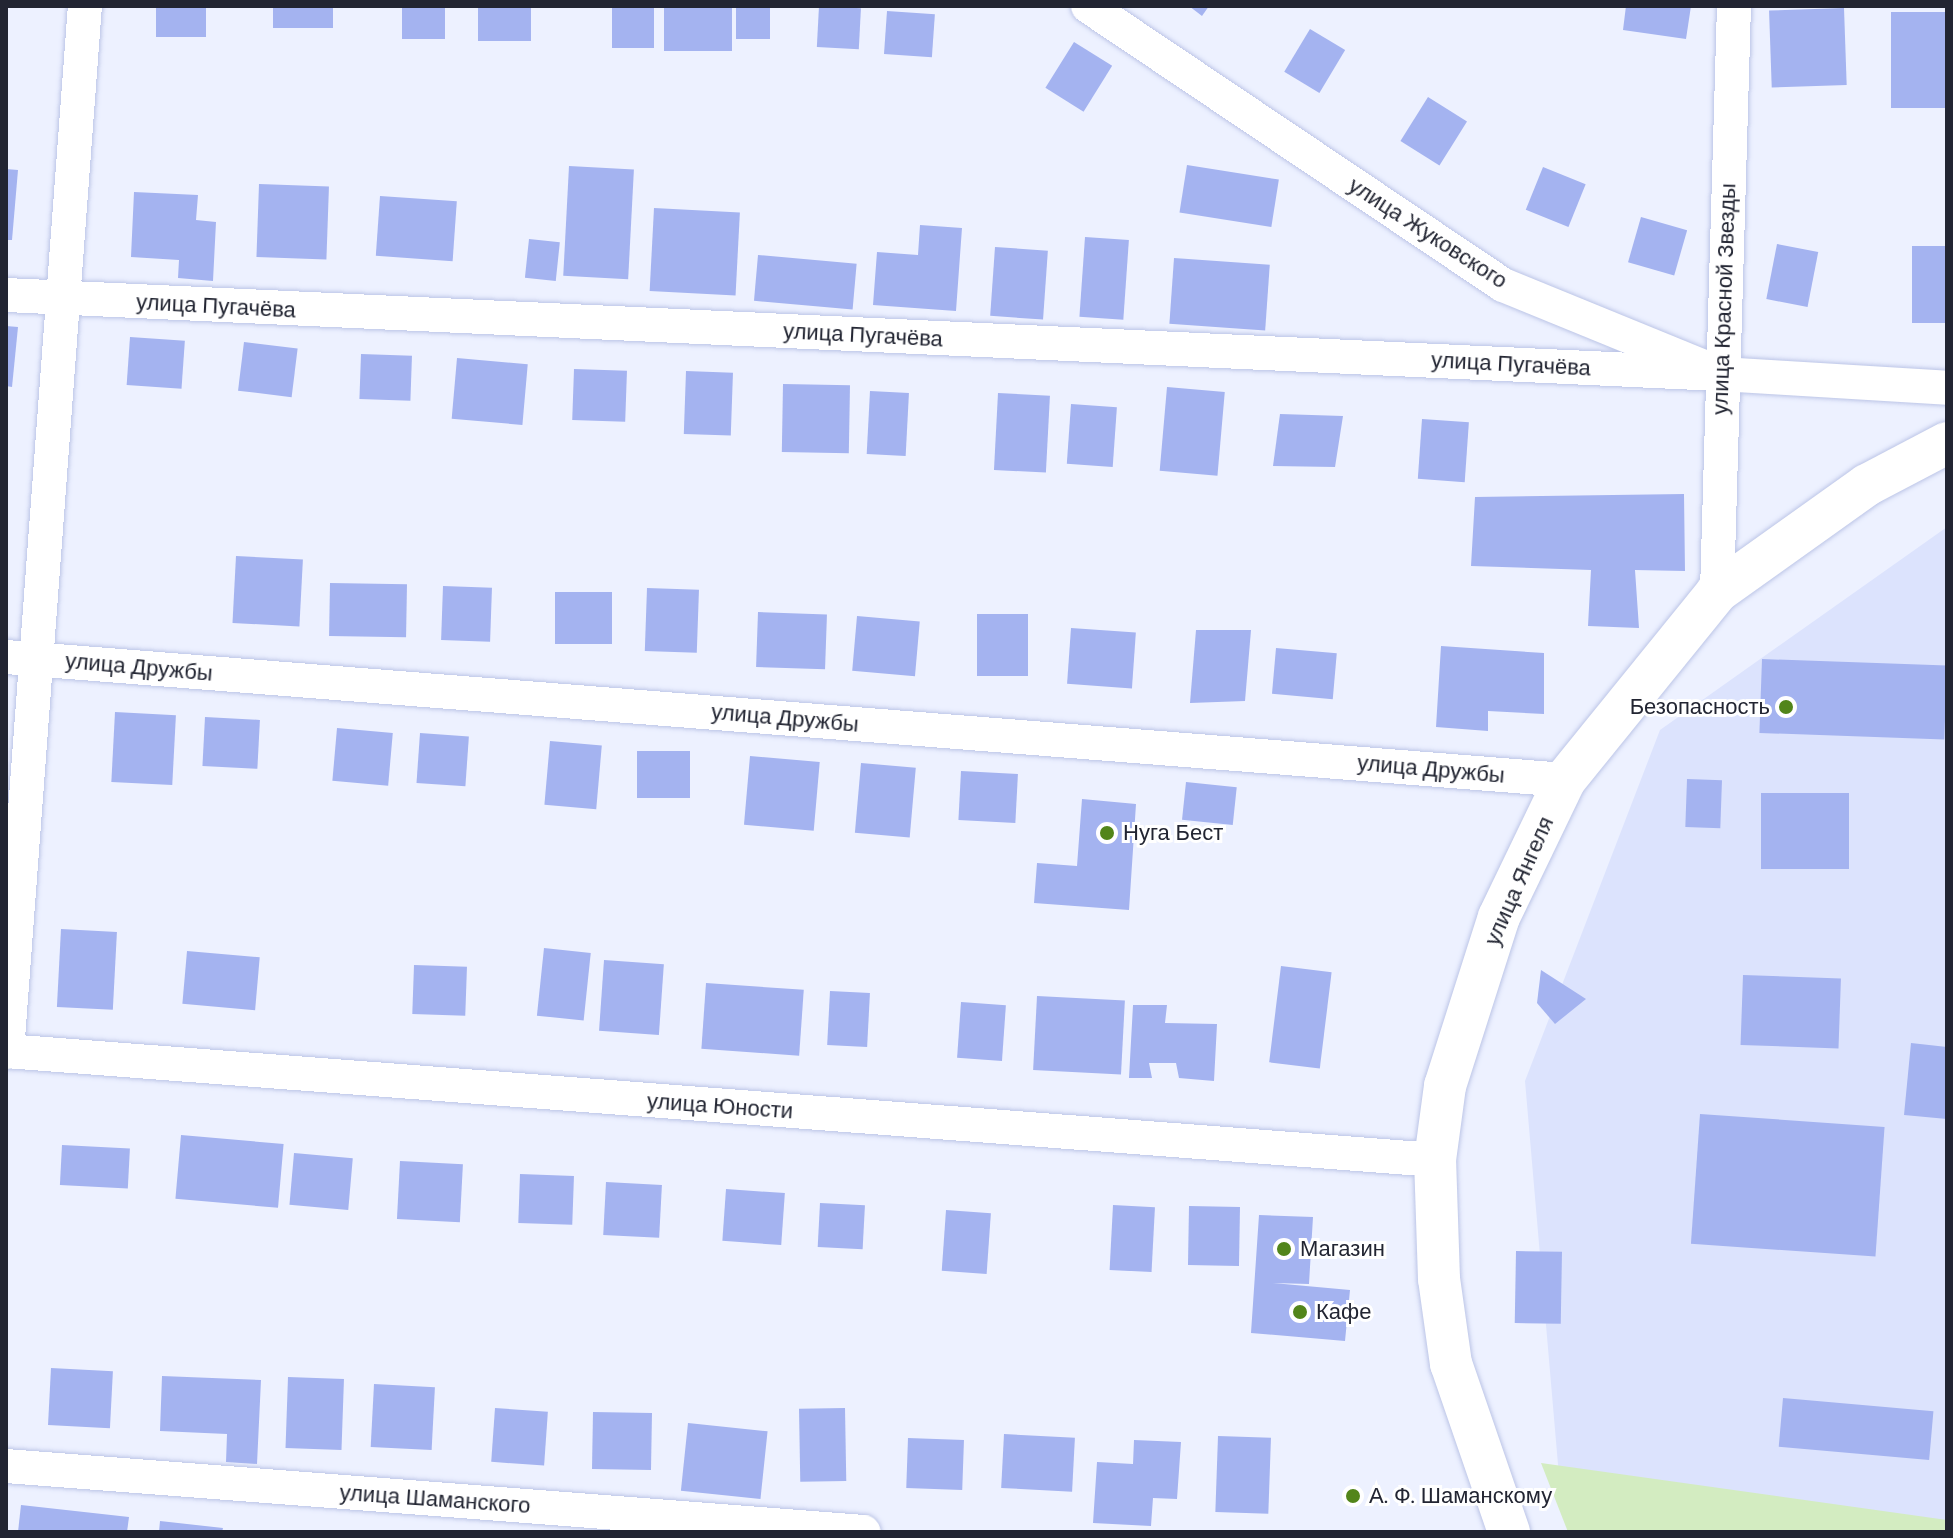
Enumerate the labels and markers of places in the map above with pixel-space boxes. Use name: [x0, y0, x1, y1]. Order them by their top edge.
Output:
place label: Безопасность: [1630, 694, 1770, 720]
marker: Безопасность: [1777, 698, 1795, 716]
place label: Нуга Бест: [1123, 820, 1223, 846]
marker: Нуга Бест: [1098, 824, 1116, 842]
place label: Магазин: [1300, 1236, 1385, 1262]
marker: Магазин: [1275, 1240, 1293, 1258]
place label: Кафе: [1316, 1299, 1371, 1325]
marker: Кафе: [1291, 1303, 1309, 1321]
place label: А. Ф. Шаманскому: [1369, 1483, 1552, 1509]
marker: А. Ф. Шаманскому: [1344, 1487, 1362, 1505]

